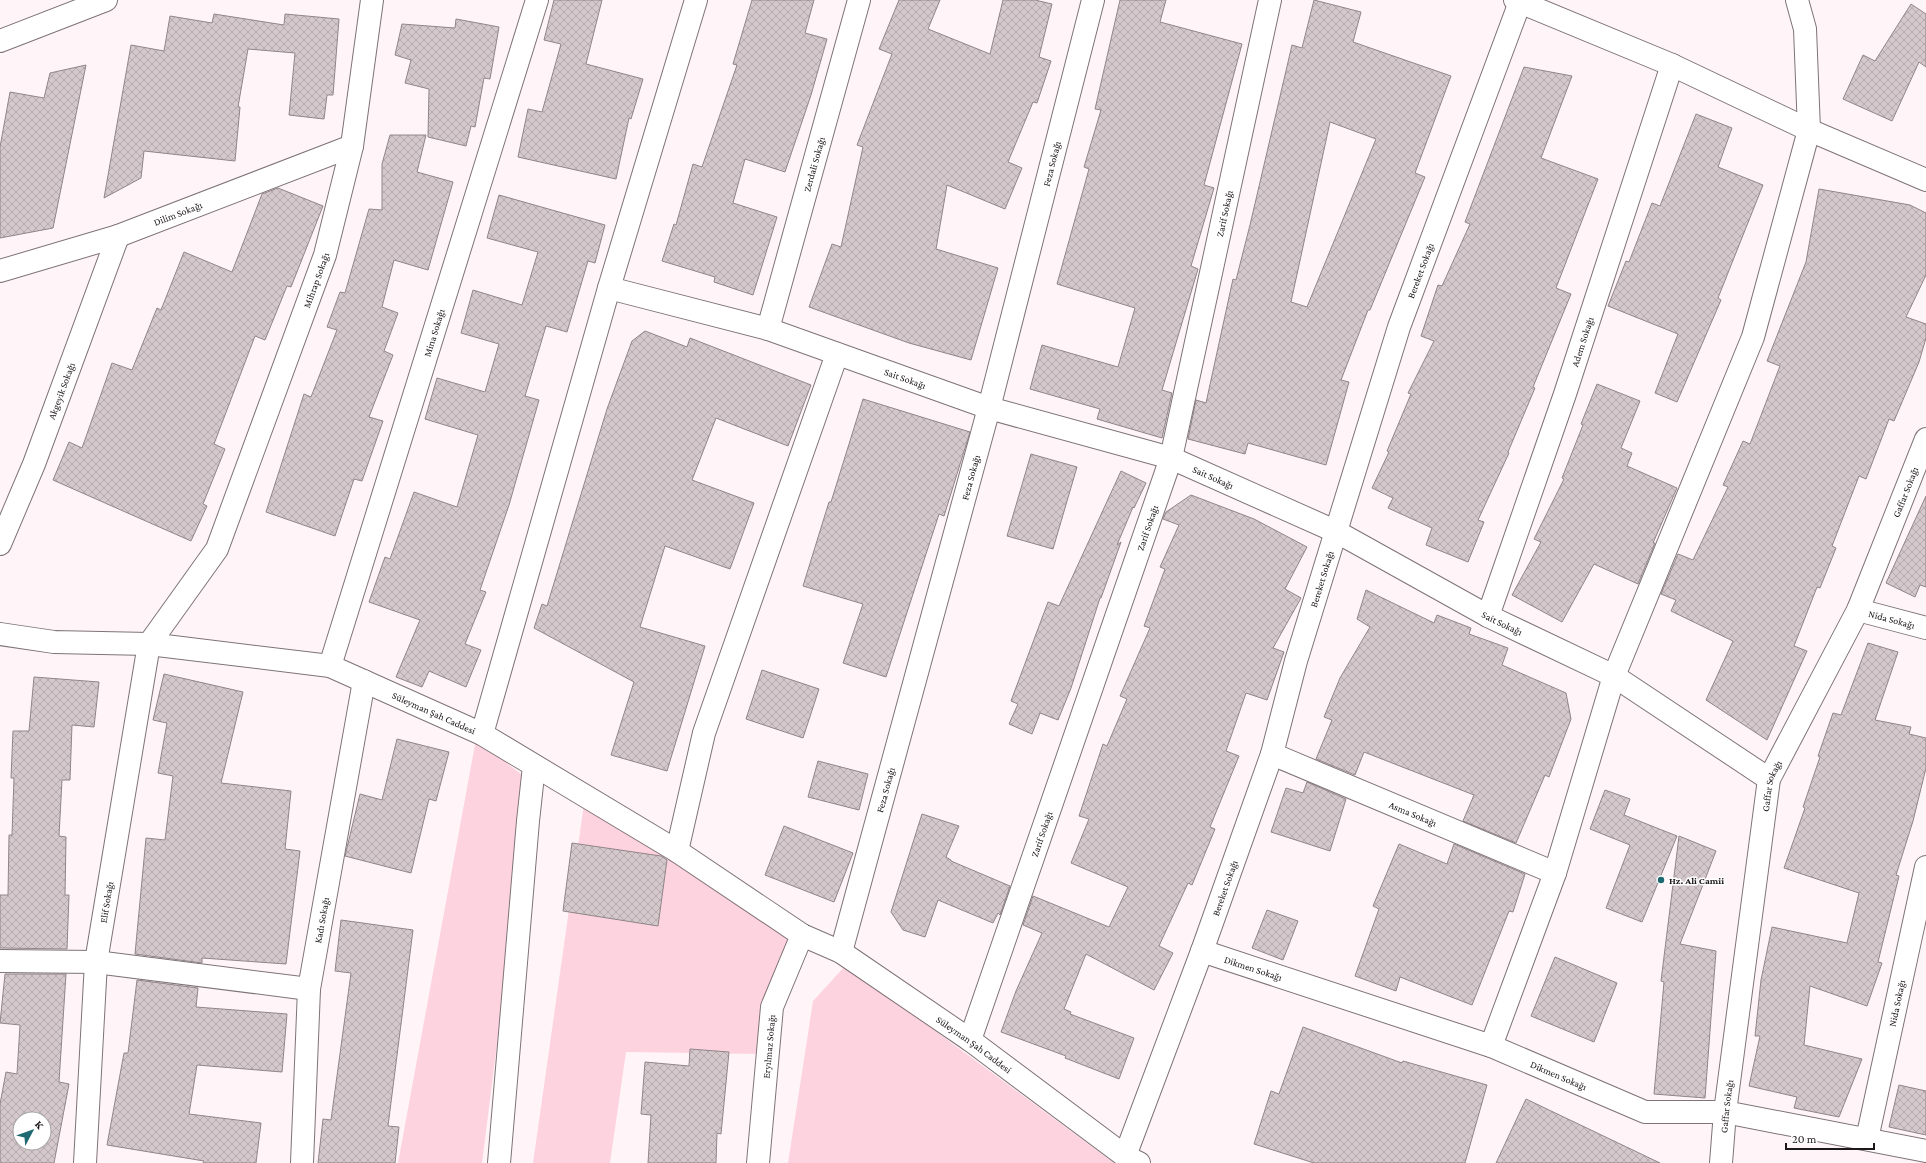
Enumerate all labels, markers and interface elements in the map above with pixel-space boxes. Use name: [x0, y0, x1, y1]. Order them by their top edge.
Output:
street label: Zerdali Sokağı: [801, 135, 827, 193]
street label: Feza Sokağı: [1040, 139, 1062, 187]
street label: Zarif Sokağı: [1213, 189, 1234, 238]
street label: Dilim Sokağı: [152, 199, 204, 227]
street label: Bereket Sokağı: [1405, 241, 1436, 300]
street label: Mihrap Sokağı: [301, 251, 331, 309]
street label: Mina Sokağı: [421, 307, 446, 358]
street label: Adem Sokağı: [1569, 315, 1595, 368]
street label: Akgeyik Sokağı: [45, 360, 77, 421]
street label: Sait Sokağı: [883, 366, 928, 391]
street label: Feza Sokağı: [959, 453, 982, 501]
street label: Sait Sokağı: [1191, 463, 1236, 491]
street label: Gaffar Sokağı: [1890, 465, 1920, 519]
street label: Zarif Sokağı: [1134, 503, 1160, 552]
street label: Bereket Sokağı: [1307, 549, 1335, 608]
street label: Sait Sokağı: [1480, 608, 1525, 637]
street label: Nida Sokağı: [1867, 608, 1917, 630]
street label: Süleyman Şah Caddesi: [391, 689, 478, 736]
street label: Gaffar Sokağı: [1759, 758, 1784, 812]
street label: Feza Sokağı: [874, 766, 897, 814]
street label: Asma Sokağı: [1388, 798, 1439, 828]
street label: Zarif Sokağı: [1028, 809, 1054, 858]
street label: Bereket Sokağı: [1209, 858, 1240, 917]
marker: Hz. Ali Camii: [1656, 875, 1666, 885]
place label: Hz. Ali Camii: [1669, 875, 1724, 886]
street label: Elif Sokağı: [97, 880, 115, 924]
street label: Kadı Sokağı: [312, 896, 331, 944]
street label: Dikmen Sokağı: [1223, 953, 1284, 983]
street label: Nida Sokağı: [1886, 978, 1907, 1028]
street label: Süleyman Şah Caddesi: [934, 1013, 1014, 1075]
street label: Eryılmaz Sokağı: [760, 1014, 777, 1079]
street label: Dikmen Sokağı: [1529, 1058, 1589, 1092]
street label: Gaffar Sokağı: [1718, 1079, 1735, 1133]
north arrow: [12, 1111, 52, 1151]
text: K: [33, 1118, 47, 1132]
scale bar: [1786, 1125, 1874, 1151]
text: 20 m: [1792, 1132, 1817, 1146]

